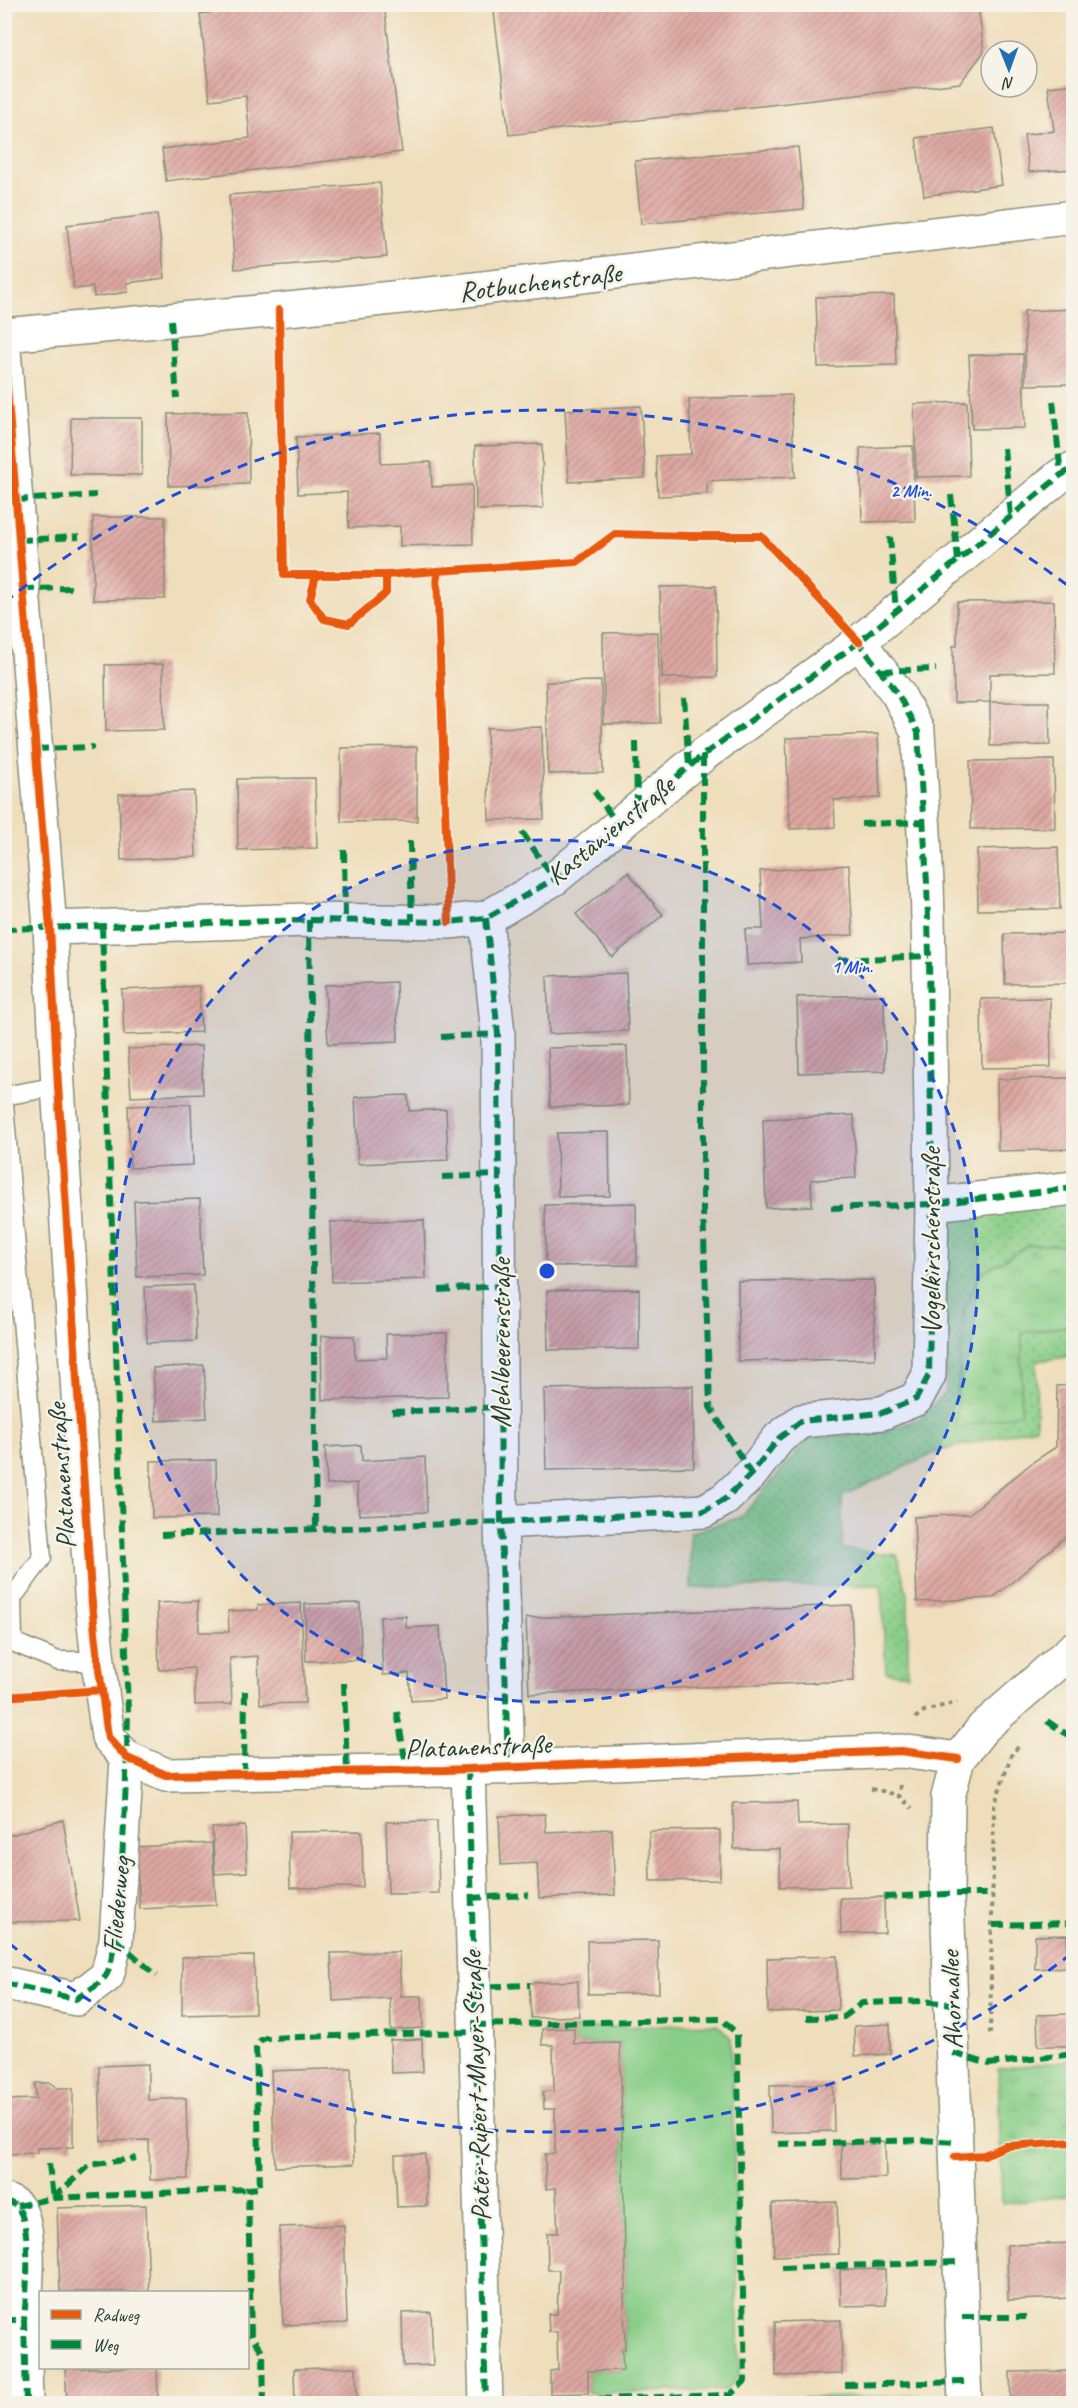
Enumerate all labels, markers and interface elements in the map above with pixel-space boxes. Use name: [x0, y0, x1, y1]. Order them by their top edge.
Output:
north arrow: [979, 39, 1039, 99]
text: N: [1001, 73, 1014, 93]
street label: Rotbuchenstraße: [457, 254, 625, 309]
text: 2 Min.: [890, 480, 932, 502]
street label: Kastanienstraße: [539, 766, 683, 892]
text: 1 Min.: [831, 956, 873, 978]
street label: Vogelkirschenstraße: [913, 1146, 948, 1335]
street label: Mehlbeerenstraße: [483, 1256, 518, 1428]
centre of rings: [537, 1261, 557, 1281]
street label: Platanenstraße: [38, 1400, 84, 1550]
street label: Platanenstraße: [404, 1726, 554, 1766]
street label: Fliederweg: [94, 1853, 139, 1955]
street label: Ahornallee: [932, 1948, 970, 2050]
street label: Pater-Rupert-Mayer-Straße: [454, 1949, 498, 2222]
legend: [39, 2291, 249, 2369]
text: Radweg: [93, 2304, 141, 2326]
text: Weg: [93, 2334, 120, 2356]

